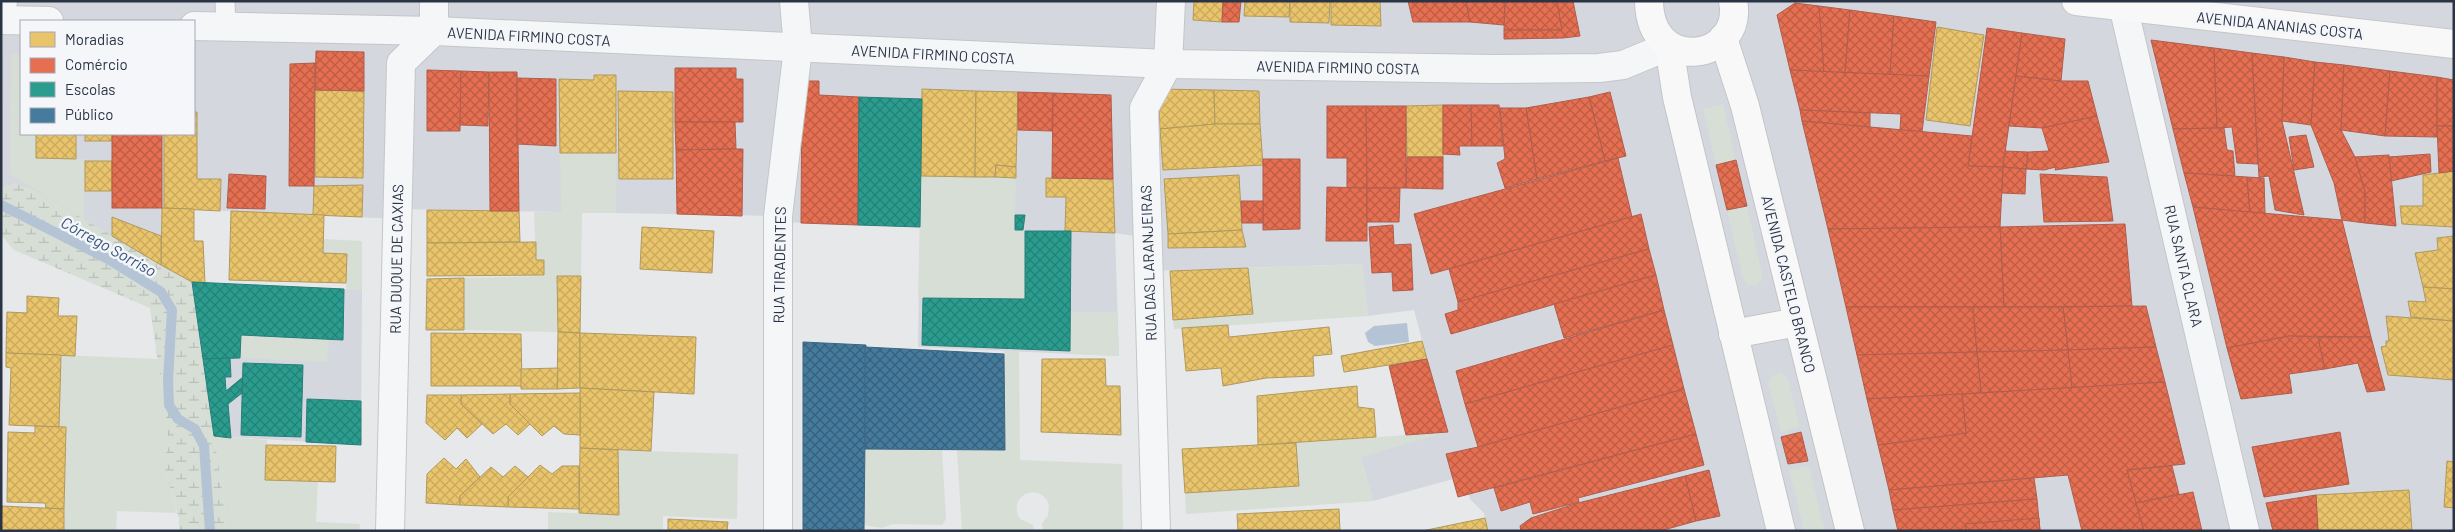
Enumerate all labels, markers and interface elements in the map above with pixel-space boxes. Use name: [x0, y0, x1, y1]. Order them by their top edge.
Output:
street label: AVENIDA ANANIAS COSTA: [2196, 7, 2364, 43]
legend: [20, 20, 195, 135]
street label: AVENIDA FIRMINO COSTA: [447, 23, 611, 49]
text: Moradias: [65, 30, 124, 48]
street label: AVENIDA FIRMINO COSTA: [851, 41, 1015, 67]
text: Comércio: [65, 55, 128, 73]
street label: AVENIDA FIRMINO COSTA: [1256, 57, 1420, 77]
text: Escolas: [65, 80, 116, 98]
text: Público: [65, 105, 113, 123]
street label: RUA DUQUE DE CAXIAS: [386, 184, 406, 334]
street label: RUA DAS LARANJEIRAS: [1136, 185, 1160, 341]
street label: AVENIDA CASTELO BRANCO: [1758, 193, 1820, 375]
street label: RUA SANTA CLARA: [2161, 203, 2207, 329]
street label: RUA TIRADENTES: [769, 206, 789, 324]
water label: Córrego Sorriso: [58, 212, 160, 280]

